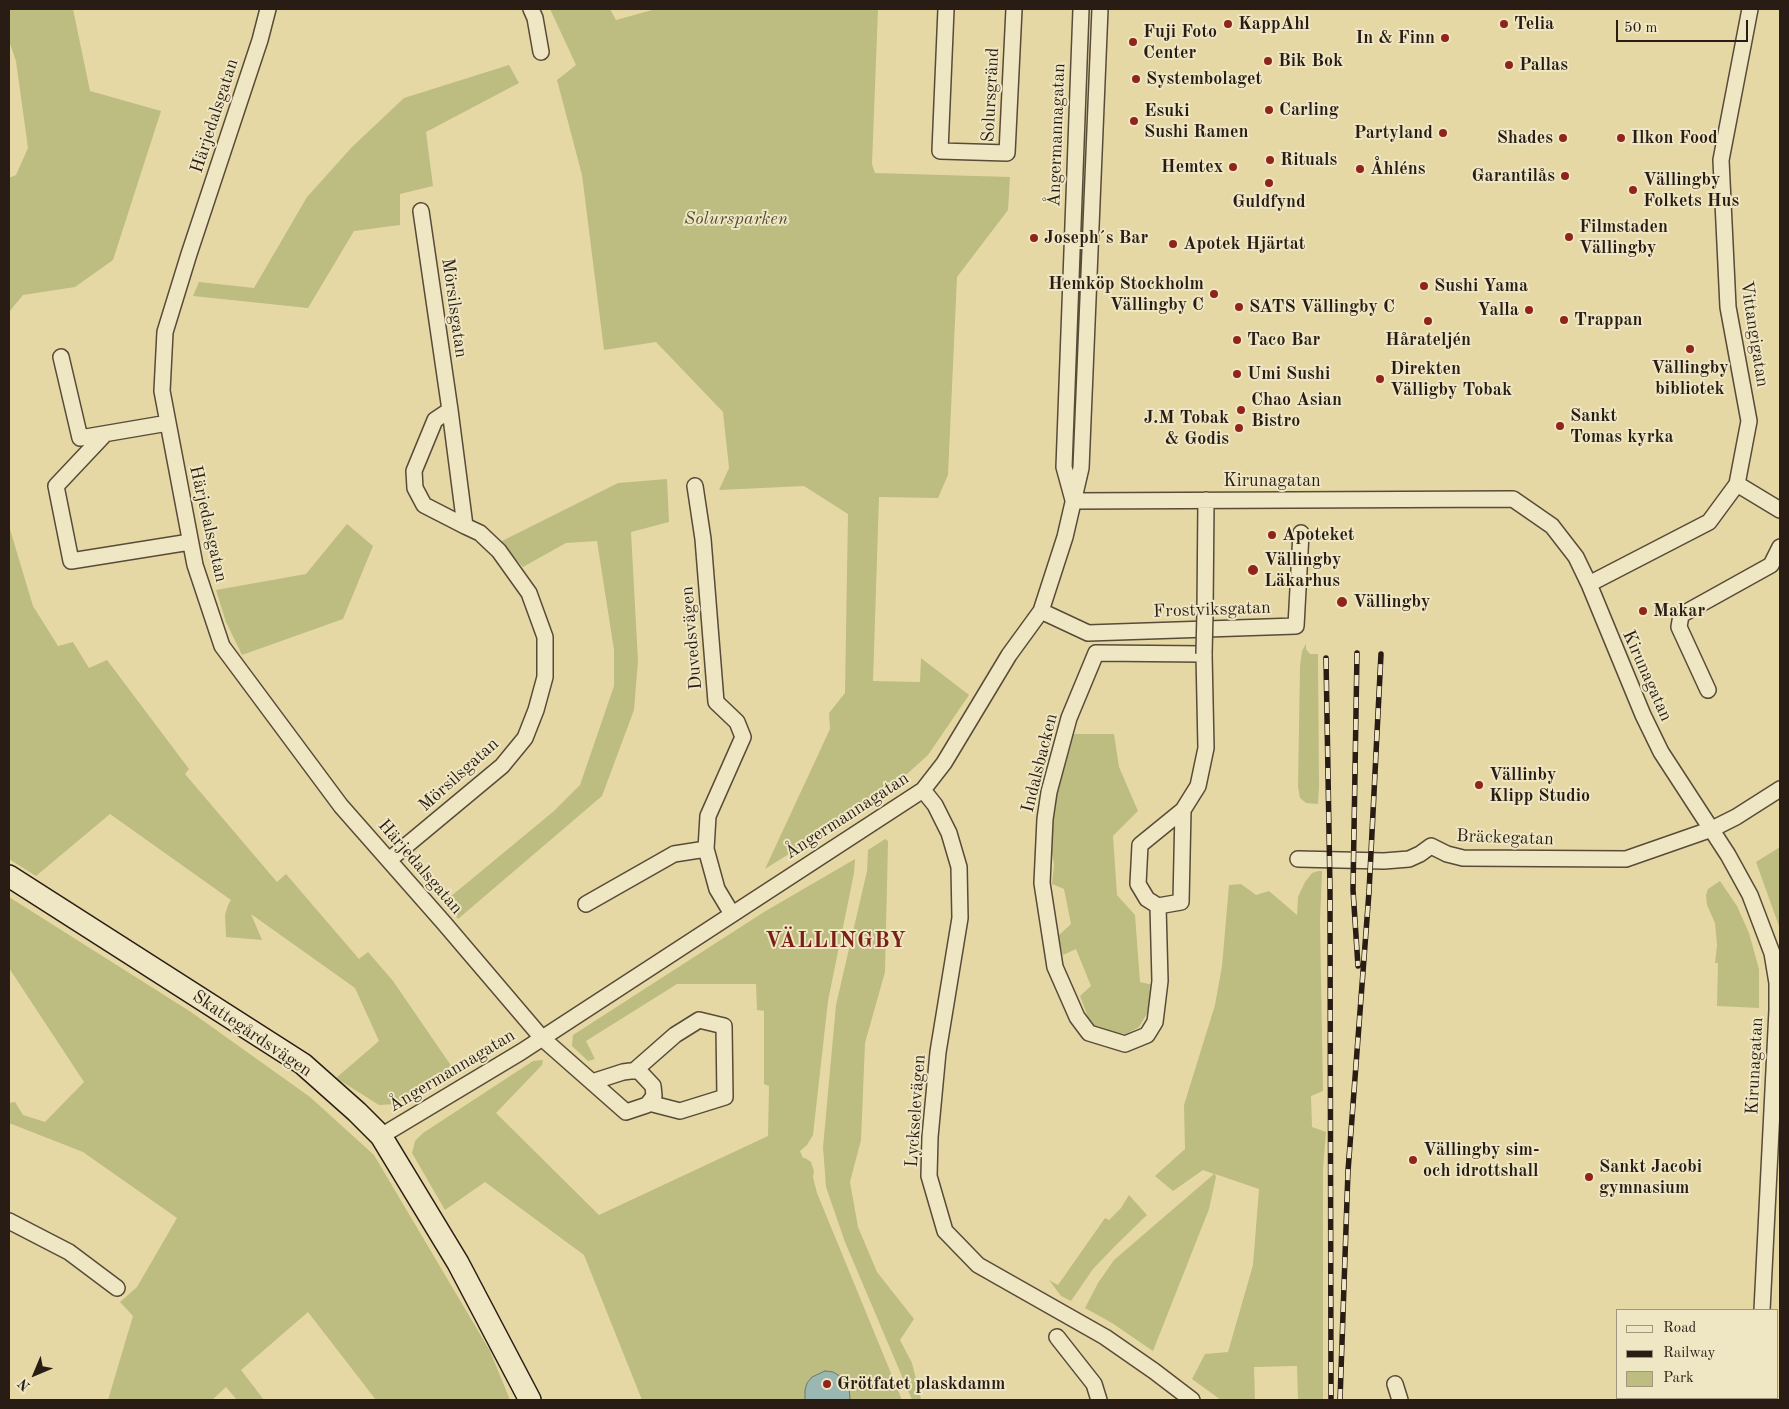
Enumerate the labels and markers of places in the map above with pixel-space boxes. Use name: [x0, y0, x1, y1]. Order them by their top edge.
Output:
place label: KappAhl: [1238, 13, 1310, 35]
place label: Telia: [1514, 13, 1554, 35]
marker: KappAhl: [1222, 18, 1234, 30]
marker: Telia: [1498, 18, 1510, 30]
place label: Fuji Foto Center: [1143, 21, 1217, 64]
place label: In & Finn: [1355, 27, 1435, 49]
marker: In & Finn: [1439, 32, 1451, 44]
marker: Fuji Foto Center: [1127, 36, 1139, 48]
place label: Bik Bok: [1278, 50, 1343, 72]
place label: Pallas: [1519, 54, 1568, 76]
marker: Bik Bok: [1262, 55, 1274, 67]
marker: Pallas: [1503, 59, 1515, 71]
place label: Systembolaget: [1146, 68, 1262, 90]
marker: Systembolaget: [1130, 73, 1142, 85]
place label: Carling: [1279, 99, 1339, 121]
place label: Esuki Sushi Ramen: [1144, 100, 1248, 142]
marker: Carling: [1263, 104, 1275, 116]
marker: Esuki Sushi Ramen: [1128, 115, 1140, 127]
place label: Partyland: [1354, 122, 1433, 144]
marker: Partyland: [1437, 127, 1449, 139]
place label: Shades: [1497, 127, 1553, 149]
place label: Ilkon Food: [1631, 127, 1718, 149]
marker: Shades: [1557, 132, 1569, 144]
marker: Ilkon Food: [1615, 132, 1627, 144]
place label: Rituals: [1280, 149, 1337, 171]
marker: Rituals: [1264, 154, 1276, 166]
place label: Hemtex: [1161, 156, 1223, 178]
place label: Åhléns: [1370, 158, 1425, 180]
marker: Hemtex: [1227, 161, 1239, 173]
marker: Åhléns: [1354, 163, 1366, 175]
place label: Garantilås: [1472, 165, 1555, 187]
place label: Vällingby Folkets Hus: [1643, 169, 1739, 212]
marker: Garantilås: [1559, 170, 1571, 182]
marker: Guldfynd: [1263, 177, 1275, 189]
marker: Vällingby Folkets Hus: [1627, 184, 1639, 196]
place label: Guldfynd: [1232, 191, 1306, 213]
place label: Filmstaden Vällingby: [1579, 216, 1668, 258]
place label: Joseph´s Bar: [1044, 227, 1148, 249]
marker: Filmstaden Vällingby: [1563, 231, 1575, 243]
marker: Joseph´s Bar: [1028, 232, 1040, 244]
place label: Apotek Hjärtat: [1183, 233, 1305, 255]
marker: Apotek Hjärtat: [1167, 238, 1179, 250]
place label: Hemköp Stockholm Vällingby C: [1048, 273, 1204, 316]
place label: Sushi Yama: [1434, 275, 1528, 297]
marker: Sushi Yama: [1418, 280, 1430, 292]
marker: Hemköp Stockholm Vällingby C: [1208, 288, 1220, 300]
place label: SATS Vällingby C: [1249, 296, 1395, 318]
place label: Yalla: [1478, 299, 1519, 321]
marker: SATS Vällingby C: [1233, 301, 1245, 313]
marker: Yalla: [1523, 304, 1535, 316]
place label: Trappan: [1574, 309, 1643, 331]
marker: Trappan: [1558, 314, 1570, 326]
marker: Hårateljén: [1422, 315, 1434, 327]
place label: Taco Bar: [1247, 329, 1320, 351]
place label: Hårateljén: [1385, 329, 1471, 351]
marker: Taco Bar: [1231, 334, 1243, 346]
marker: Vällingby bibliotek: [1684, 343, 1696, 355]
place label: Vällingby bibliotek: [1651, 357, 1729, 399]
place label: Direkten Välligby Tobak: [1390, 358, 1512, 400]
place label: Umi Sushi: [1247, 363, 1330, 385]
marker: Umi Sushi: [1231, 368, 1243, 380]
marker: Direkten Välligby Tobak: [1374, 373, 1386, 385]
place label: Chao Asian Bistro: [1251, 389, 1342, 432]
marker: Chao Asian Bistro: [1235, 404, 1247, 416]
place label: Sankt Tomas kyrka: [1570, 405, 1674, 448]
place label: J.M Tobak & Godis: [1144, 407, 1229, 449]
marker: Sankt Tomas kyrka: [1554, 420, 1566, 432]
marker: J.M Tobak & Godis: [1233, 422, 1245, 434]
place label: Apoteket: [1282, 524, 1355, 546]
marker: Apoteket: [1266, 529, 1278, 541]
place label: Vällingby Läkarhus: [1264, 549, 1341, 592]
marker: Vällingby Läkarhus: [1246, 563, 1260, 577]
place label: Vällingby: [1353, 591, 1430, 613]
marker: Vällingby: [1335, 595, 1349, 609]
place label: Makar: [1653, 600, 1705, 622]
marker: Makar: [1637, 605, 1649, 617]
place label: Vällinby Klipp Studio: [1489, 764, 1590, 806]
marker: Vällinby Klipp Studio: [1473, 779, 1485, 791]
place label: Vällingby sim- och idrottshall: [1423, 1139, 1540, 1182]
marker: Vällingby sim- och idrottshall: [1407, 1154, 1419, 1166]
place label: Sankt Jacobi gymnasium: [1599, 1156, 1702, 1198]
marker: Sankt Jacobi gymnasium: [1583, 1171, 1595, 1183]
place label: Grötfatet plaskdamm: [837, 1373, 1005, 1395]
marker: Grötfatet plaskdamm: [821, 1378, 833, 1390]

